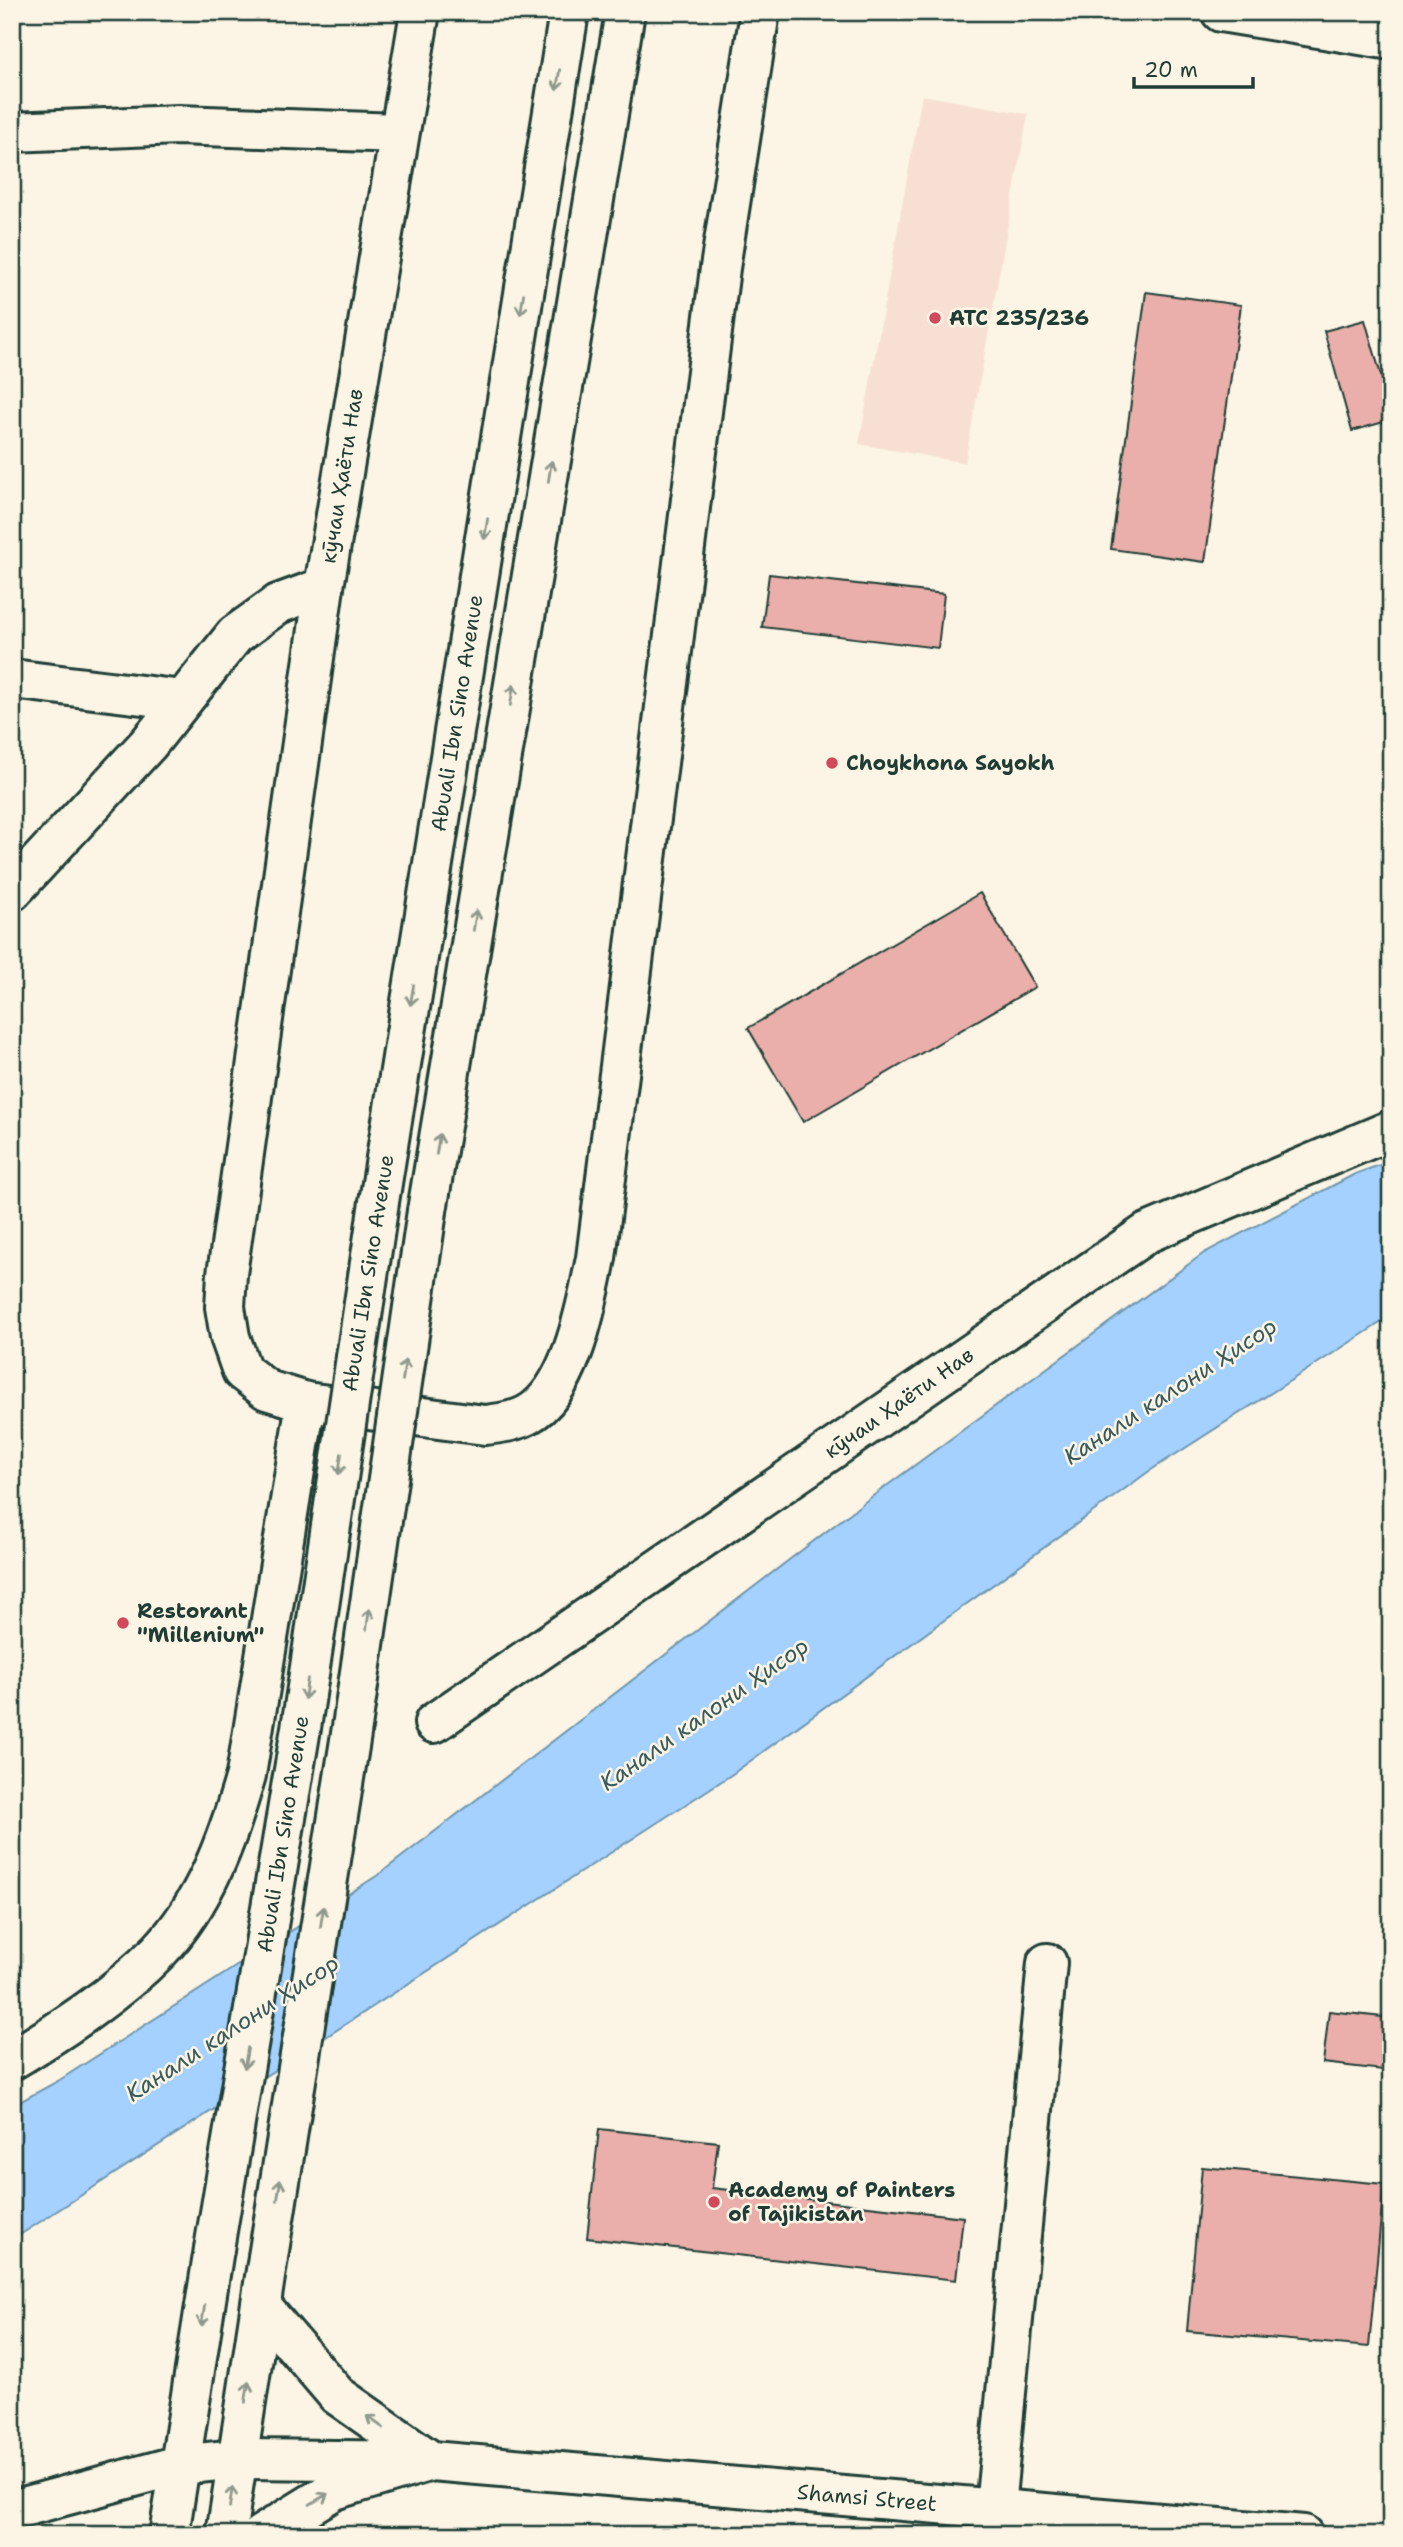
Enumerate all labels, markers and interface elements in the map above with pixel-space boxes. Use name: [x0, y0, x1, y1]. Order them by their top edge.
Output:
scale bar: [1134, 46, 1252, 90]
text: 20 m: [1144, 56, 1198, 84]
one-way arrow: [551, 68, 564, 91]
one-way arrow: [515, 292, 528, 315]
place label: АТС 235/236: [949, 304, 1089, 332]
marker: АТС 235/236: [927, 310, 943, 326]
street label: кӯчаи Ҳаёти Нав: [314, 387, 370, 565]
one-way arrow: [544, 460, 557, 483]
one-way arrow: [480, 517, 493, 540]
street label: Abuali Ibn Sino Avenue: [424, 592, 490, 834]
one-way arrow: [506, 684, 519, 707]
place label: Choykhona Sayokh: [846, 749, 1055, 777]
marker: Choykhona Sayokh: [824, 755, 840, 771]
one-way arrow: [469, 909, 482, 932]
one-way arrow: [405, 984, 418, 1006]
one-way arrow: [432, 1133, 445, 1156]
street label: Abuali Ibn Sino Avenue: [335, 1152, 401, 1394]
water label: Канали калони Ҳисор: [1058, 1311, 1282, 1471]
street label: кӯчаи Ҳаёти Нав: [819, 1341, 979, 1465]
one-way arrow: [398, 1359, 411, 1382]
one-way arrow: [333, 1452, 346, 1474]
place label: Restorant "Millenium": [137, 1597, 265, 1649]
one-way arrow: [362, 1608, 375, 1631]
marker: Restorant "Millenium": [115, 1615, 131, 1631]
water label: Канали калони Ҳисор: [594, 1630, 814, 1798]
one-way arrow: [300, 1677, 313, 1700]
street label: Abuali Ibn Sino Avenue: [250, 1713, 316, 1955]
one-way arrow: [316, 1906, 329, 1929]
water label: Канали калони Ҳисор: [120, 1948, 344, 2108]
one-way arrow: [239, 2046, 252, 2069]
place label: Academy of Painters of Tajikistan: [728, 2176, 955, 2228]
one-way arrow: [273, 2179, 286, 2202]
marker: Academy of Painters of Tajikistan: [706, 2194, 722, 2210]
one-way arrow: [196, 2304, 209, 2327]
one-way arrow: [241, 2381, 254, 2404]
one-way arrow: [366, 2415, 385, 2429]
street label: Shamsi Street: [796, 2478, 938, 2518]
one-way arrow: [225, 2486, 238, 2509]
one-way arrow: [309, 2492, 329, 2506]

